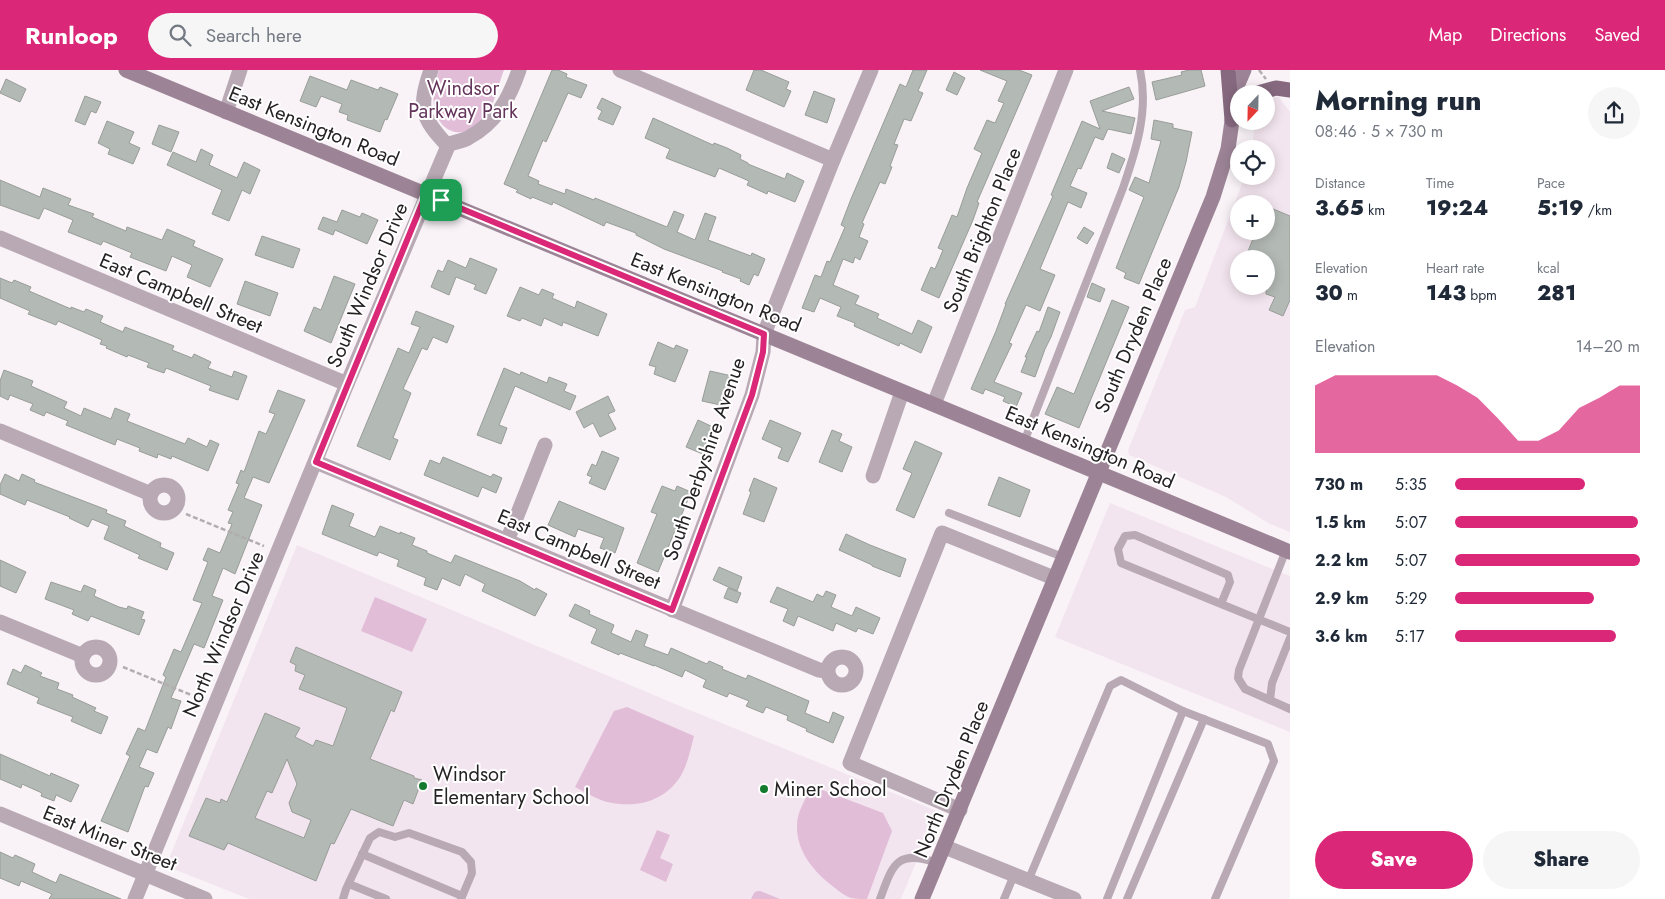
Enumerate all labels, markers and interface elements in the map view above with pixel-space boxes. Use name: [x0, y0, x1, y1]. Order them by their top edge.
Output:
search box: [148, 13, 498, 58]
text: Runloop: [25, 18, 118, 53]
icon: search: [166, 21, 194, 49]
text: Search here: [206, 22, 302, 49]
text: Map: [1429, 22, 1462, 48]
text: Directions: [1490, 22, 1566, 48]
text: Saved: [1594, 22, 1640, 48]
park label: Windsor Parkway Park: [408, 74, 518, 126]
street label: East Kensington Road: [224, 79, 403, 174]
text: Morning run: [1315, 80, 1481, 121]
north arrow: [1230, 85, 1275, 130]
map controls: [1230, 85, 1275, 295]
button: share: [1588, 87, 1640, 139]
text: 08:46 · 5 × 730 m: [1315, 120, 1443, 143]
button: locate: [1230, 140, 1275, 185]
street label: South Brighton Place: [936, 143, 1029, 317]
text: Distance: [1315, 173, 1365, 193]
text: Time: [1426, 173, 1454, 193]
text: Pace: [1537, 173, 1565, 193]
pin: [420, 179, 462, 221]
icon: arrive: [427, 186, 455, 214]
text: 3.65: [1315, 193, 1364, 223]
text: 19:24: [1426, 193, 1488, 223]
text: 5:19: [1537, 193, 1584, 223]
button: +: [1230, 195, 1275, 240]
street label: South Windsor Drive: [320, 198, 415, 372]
text: km: [1364, 200, 1385, 220]
text: /km: [1584, 200, 1612, 220]
street label: East Kensington Road: [626, 245, 805, 340]
street label: East Campbell Street: [95, 246, 267, 341]
button: −: [1230, 250, 1275, 295]
street label: South Dryden Place: [1088, 253, 1179, 418]
text: Elevation: [1315, 258, 1368, 278]
text: Heart rate: [1426, 258, 1484, 278]
text: kcal: [1537, 258, 1560, 278]
text: 30: [1315, 278, 1343, 308]
text: 143: [1426, 278, 1466, 308]
text: 281: [1537, 278, 1576, 308]
text: m: [1343, 285, 1358, 305]
text: bpm: [1466, 285, 1497, 305]
text: Elevation: [1315, 335, 1375, 358]
text: 14–20 m: [1576, 335, 1640, 358]
street label: South Derbyshire Avenue: [656, 354, 753, 565]
street label: East Kensington Road: [1001, 399, 1179, 496]
text: 730 m: [1315, 473, 1363, 496]
text: 5:35: [1395, 473, 1427, 496]
street label: East Campbell Street: [493, 502, 665, 597]
text: 1.5 km: [1315, 511, 1366, 534]
text: 5:07: [1395, 511, 1427, 534]
street label: North Windsor Drive: [175, 547, 272, 722]
text: 2.2 km: [1315, 549, 1368, 572]
text: 5:07: [1395, 549, 1427, 572]
text: 2.9 km: [1315, 587, 1369, 610]
text: 5:29: [1395, 587, 1427, 610]
text: 3.6 km: [1315, 625, 1368, 648]
text: 5:17: [1395, 625, 1424, 648]
street label: North Dryden Place: [907, 696, 996, 862]
place label: Windsor Elementary School: [433, 760, 589, 812]
place label: Miner School: [774, 775, 887, 804]
marker: Windsor Elementary School: [417, 780, 429, 792]
marker: Miner School: [758, 783, 770, 795]
street label: East Miner Street: [38, 798, 181, 879]
button: Save: [1315, 831, 1473, 889]
button: Share: [1483, 831, 1640, 889]

